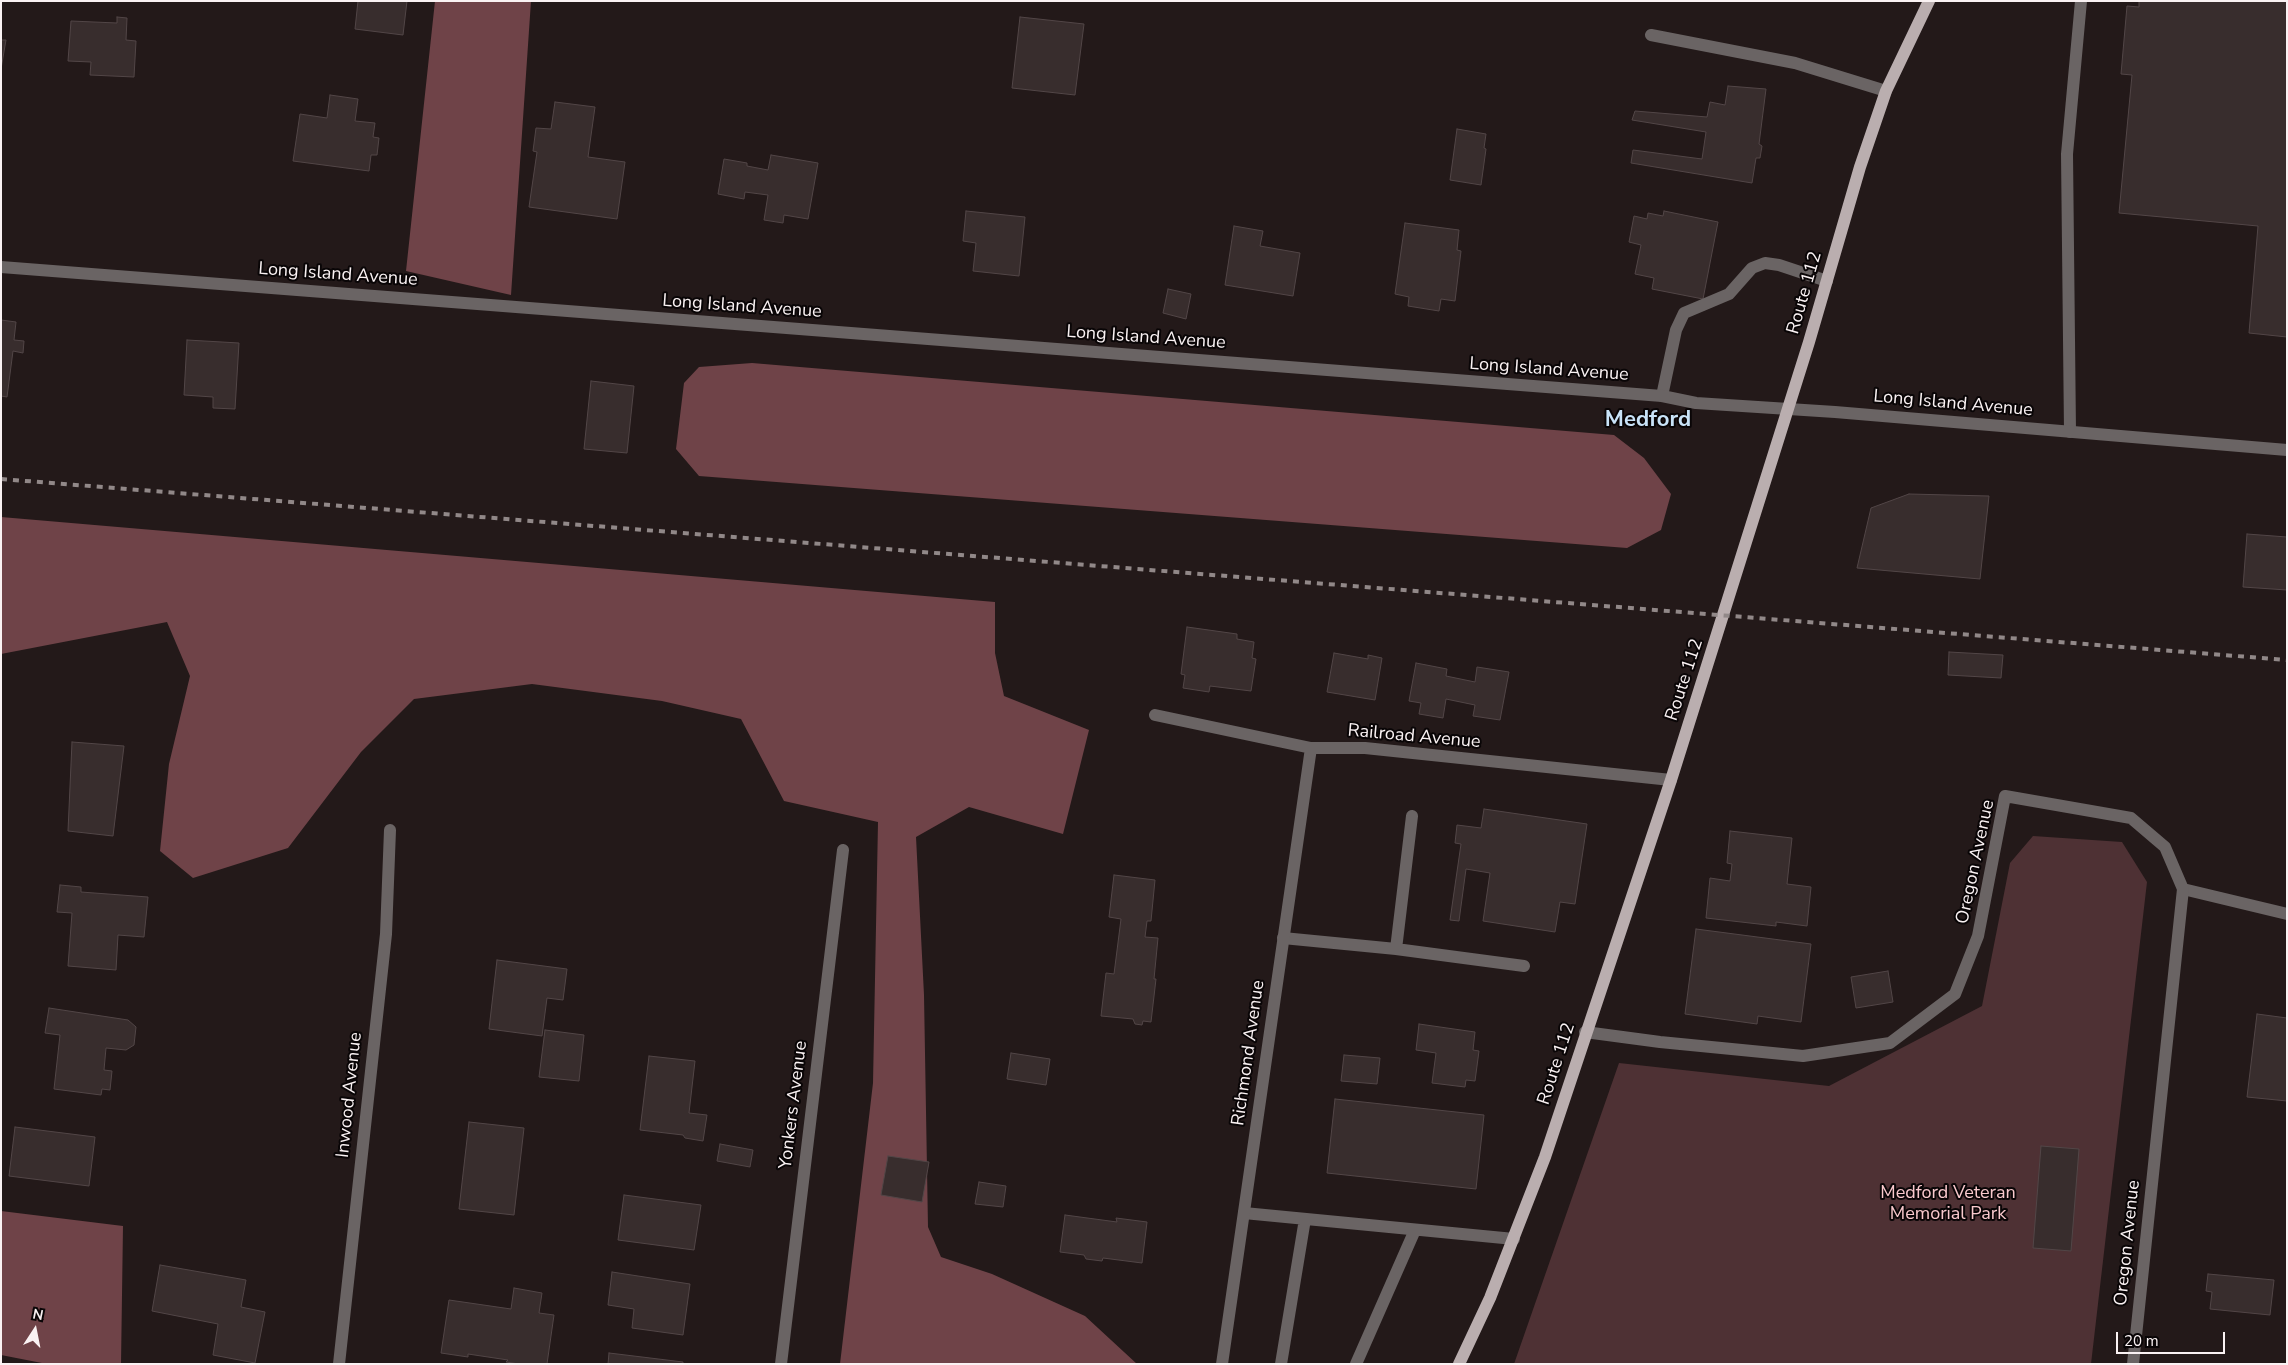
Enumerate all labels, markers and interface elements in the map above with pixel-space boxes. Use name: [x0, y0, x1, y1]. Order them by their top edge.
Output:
street label: Route 112: [1783, 249, 1827, 337]
street label: Long Island Avenue: [258, 259, 418, 291]
street label: Long Island Avenue: [662, 291, 822, 323]
street label: Long Island Avenue: [1066, 322, 1226, 354]
street label: Long Island Avenue: [1469, 354, 1629, 386]
street label: Long Island Avenue: [1872, 386, 2034, 422]
district label: Medford: [1605, 408, 1691, 434]
street label: Route 112: [1662, 636, 1708, 724]
street label: Railroad Avenue: [1347, 720, 1481, 754]
street label: Oregon Avenue: [1952, 798, 2000, 926]
street label: Richmond Avenue: [1228, 979, 1270, 1127]
street label: Route 112: [1534, 1020, 1580, 1108]
street label: Inwood Avenue: [333, 1031, 367, 1159]
street label: Yonkers Avenue: [775, 1040, 813, 1170]
street label: Oregon Avenue: [2111, 1179, 2145, 1307]
park label: Medford Veteran Memorial Park: [1880, 1183, 2016, 1226]
text: N: [31, 1304, 45, 1325]
north arrow: [10, 1305, 60, 1355]
scale bar: [2118, 1322, 2227, 1354]
text: 20 m: [2124, 1331, 2159, 1351]

